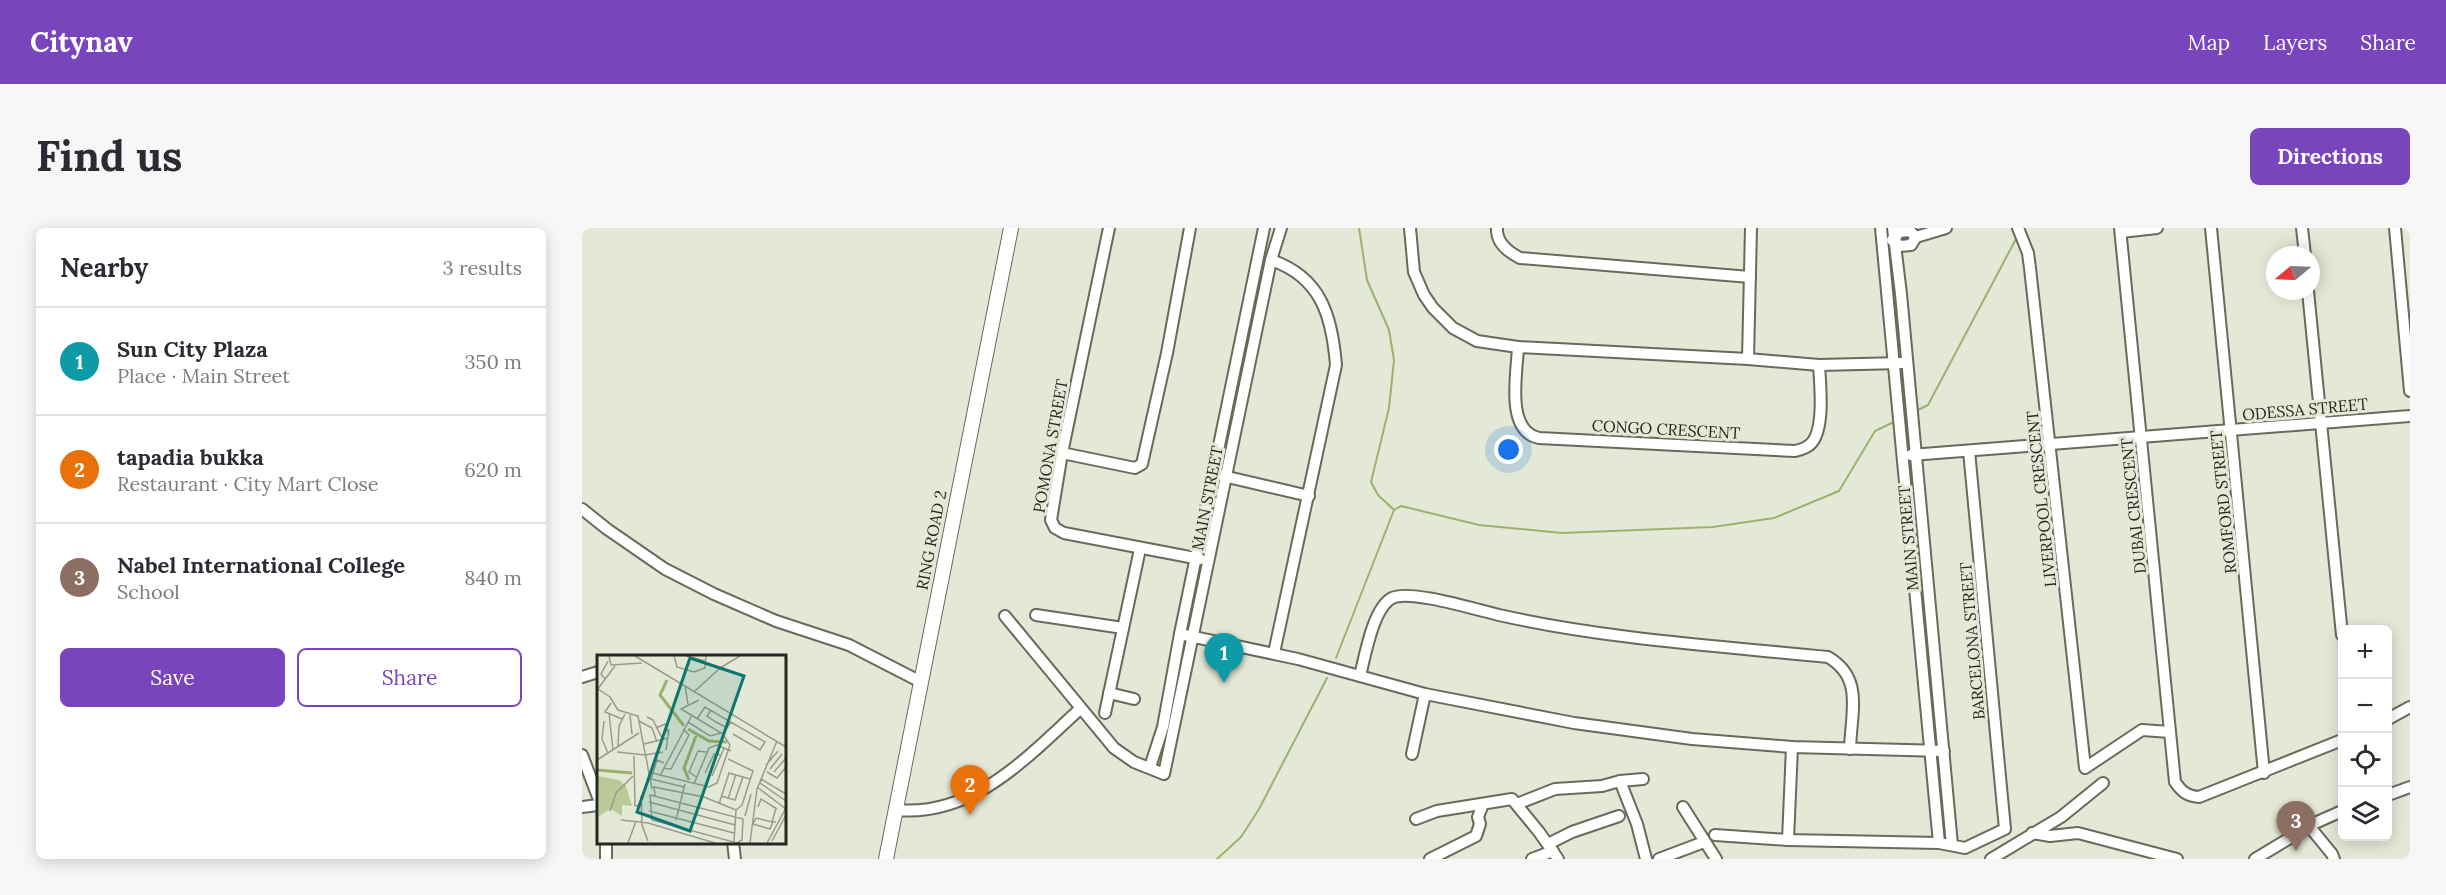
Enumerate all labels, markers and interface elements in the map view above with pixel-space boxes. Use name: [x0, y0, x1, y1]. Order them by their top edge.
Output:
text: Citynav: [30, 24, 133, 60]
text: Map: [2187, 29, 2230, 56]
text: Layers: [2263, 29, 2327, 56]
text: Share: [2360, 29, 2416, 56]
button: Directions: [2250, 128, 2410, 185]
text: Find us: [36, 129, 182, 183]
north arrow: [2266, 246, 2320, 300]
text: Nearby: [60, 251, 148, 284]
text: 3 results: [443, 255, 522, 280]
text: Sun City Plaza: [117, 335, 268, 363]
text: 1: [75, 349, 84, 374]
text: 350 m: [464, 349, 522, 374]
text: Place · Main Street: [117, 363, 290, 388]
street label: POMONA STREET: [1028, 378, 1072, 514]
street label: ODESSA STREET: [2241, 394, 2369, 424]
street label: LIVERPOOL CRESCENT: [2022, 410, 2060, 588]
street label: CONGO CRESCENT: [1591, 415, 1741, 443]
street label: ROMFORD STREET: [2206, 429, 2240, 575]
your location: [1494, 435, 1523, 464]
street label: DUBAI CRESCENT: [2116, 437, 2150, 575]
text: tapadia bukka: [117, 443, 264, 471]
street label: MAIN STREET: [1187, 444, 1227, 552]
text: 2: [74, 457, 85, 482]
text: 620 m: [464, 457, 522, 482]
text: Restaurant · City Mart Close: [117, 471, 379, 496]
street label: MAIN STREET: [1893, 484, 1923, 592]
street label: RING ROAD 2: [912, 488, 950, 592]
text: Nabel International College: [117, 551, 405, 579]
street label: BARCELONA STREET: [1955, 561, 1989, 721]
text: 3: [74, 565, 85, 590]
text: 840 m: [464, 565, 522, 590]
text: School: [117, 579, 180, 604]
map controls: [2338, 625, 2392, 841]
button: +: [2338, 625, 2392, 679]
pin: 1: [1204, 634, 1244, 683]
button: Save: [60, 648, 285, 707]
button: Share: [297, 648, 522, 707]
inset map: [597, 655, 786, 844]
button: −: [2338, 679, 2392, 733]
button: locate: [2338, 733, 2392, 787]
pin: 2: [950, 766, 990, 815]
button: layers: [2338, 787, 2392, 841]
pin: 3: [2276, 802, 2316, 851]

